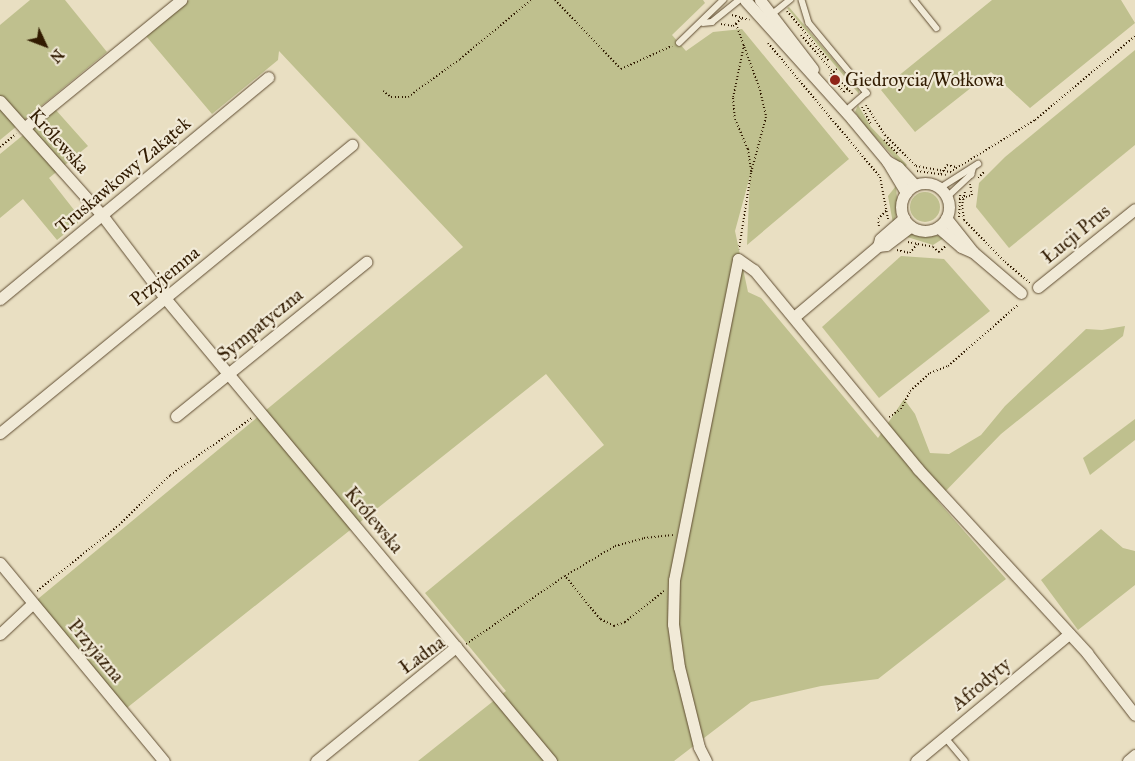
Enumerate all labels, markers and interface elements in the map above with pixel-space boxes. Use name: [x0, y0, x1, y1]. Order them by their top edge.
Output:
north arrow: [20, 20, 70, 70]
text: N: [46, 45, 67, 66]
place label: Giedroycia/Wołkowa: [845, 69, 1004, 91]
marker: Giedroycia/Wołkowa: [829, 74, 841, 86]
street label: Królewska: [24, 104, 94, 178]
street label: Truskawkowy Zakątek: [51, 112, 195, 238]
street label: Łucji Prus: [1037, 200, 1115, 268]
street label: Przyjemna: [126, 241, 204, 311]
street label: Sympatyczna: [212, 283, 308, 367]
street label: Królewska: [340, 482, 408, 558]
street label: Przyjazna: [63, 615, 129, 687]
street label: Ładna: [395, 631, 449, 679]
street label: Afrodyty: [947, 653, 1015, 715]

